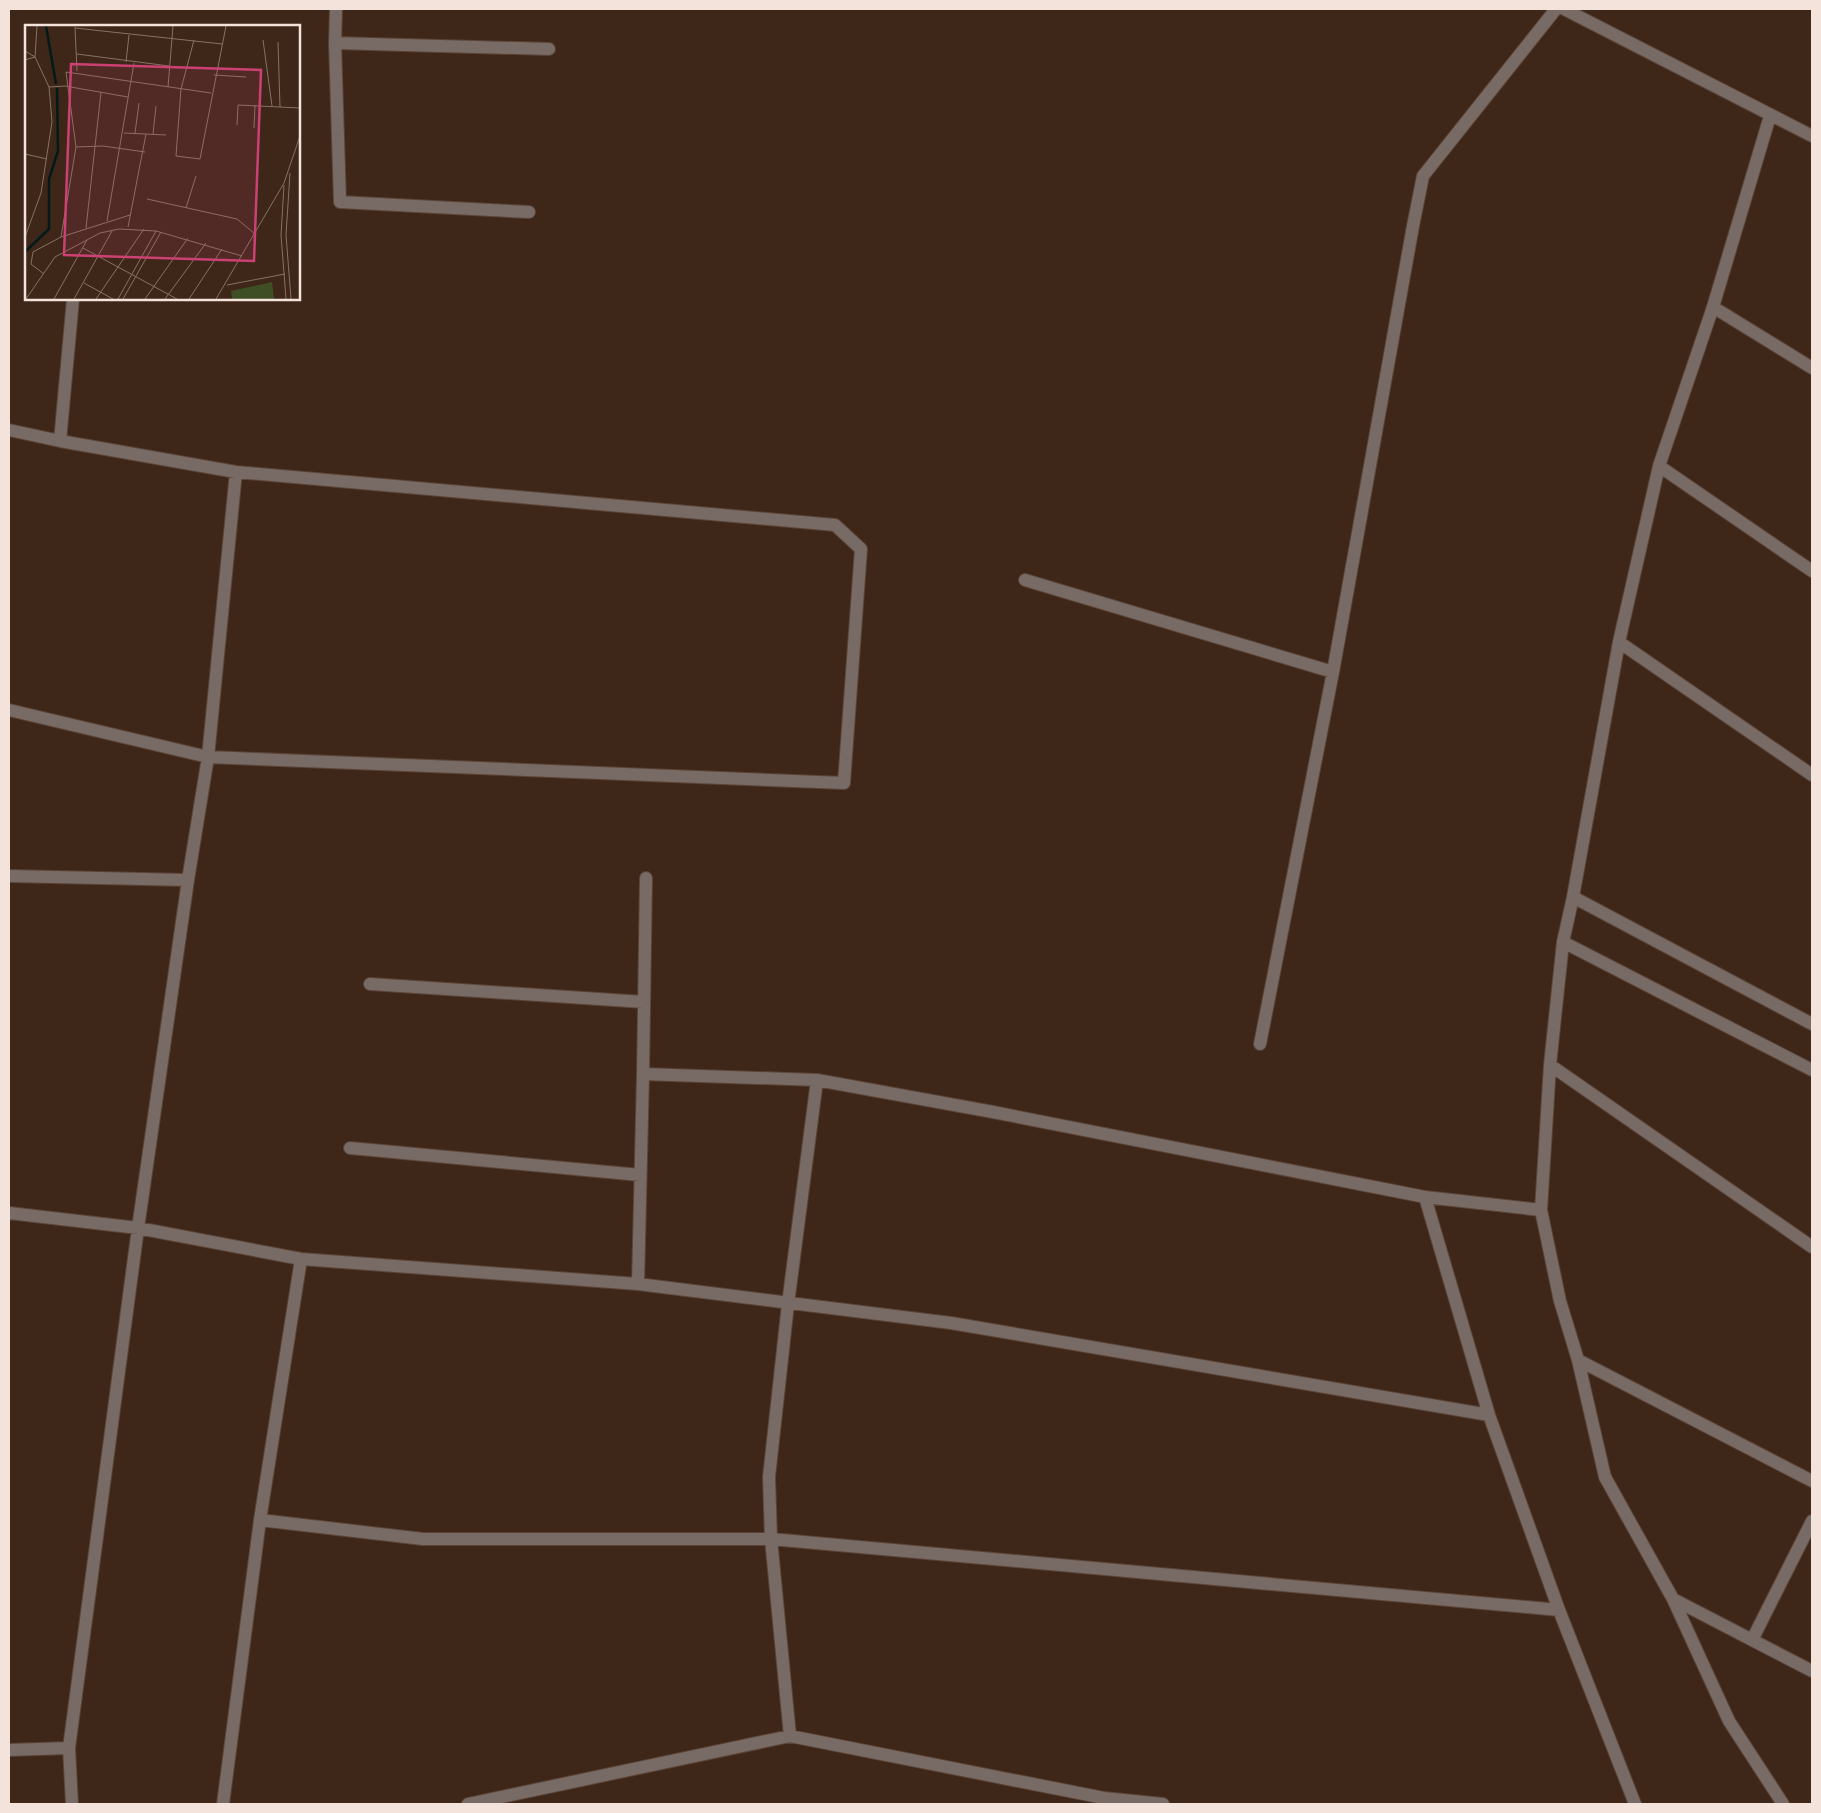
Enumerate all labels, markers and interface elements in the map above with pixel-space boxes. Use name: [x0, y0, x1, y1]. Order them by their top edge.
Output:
inset map: [25, 25, 300, 300]

